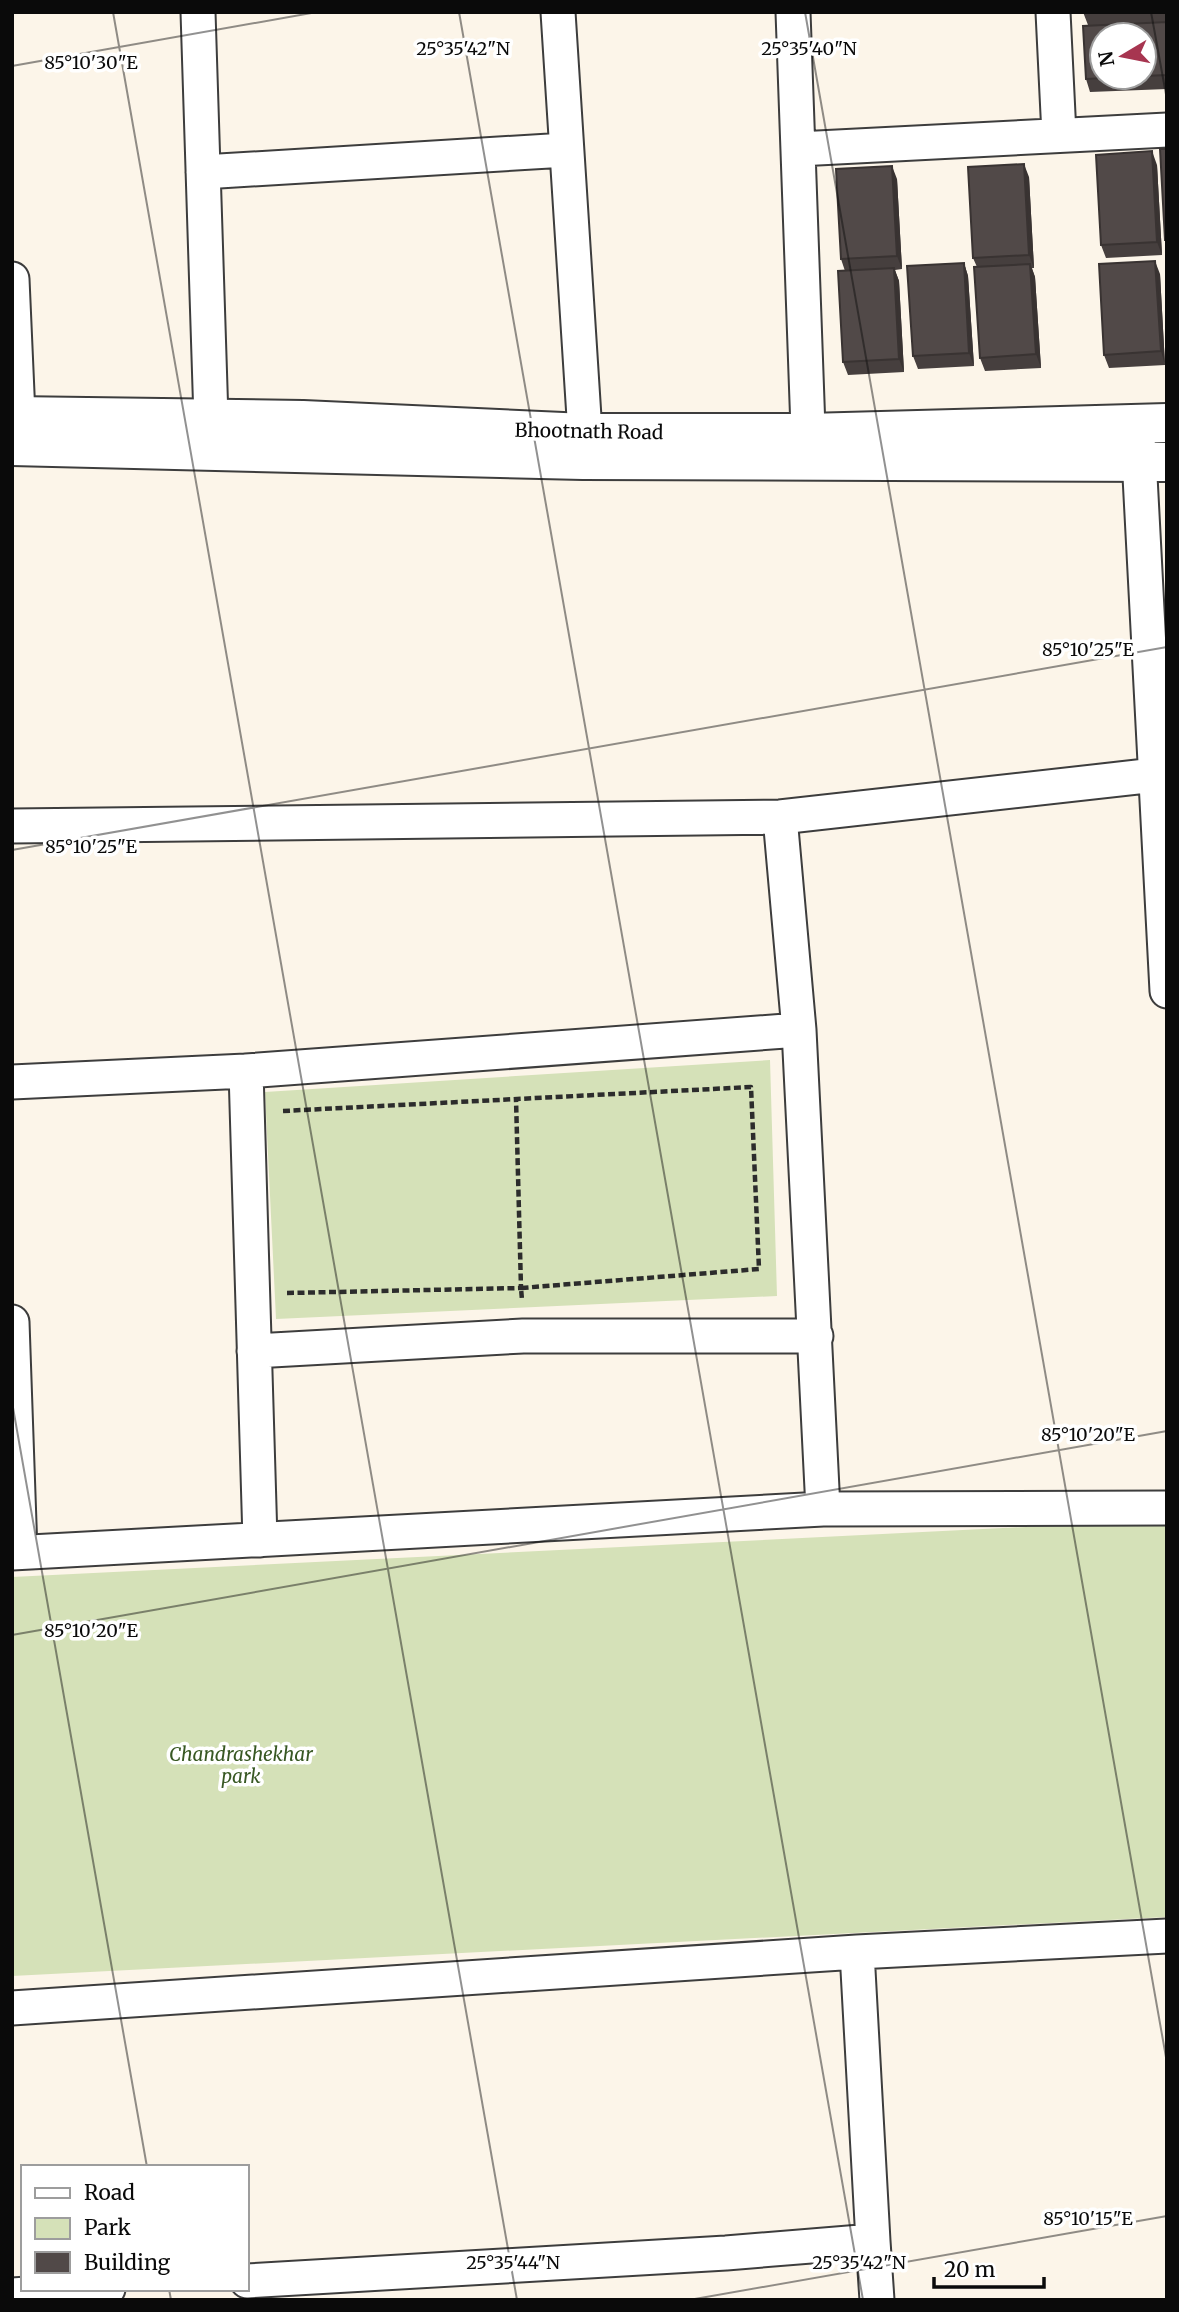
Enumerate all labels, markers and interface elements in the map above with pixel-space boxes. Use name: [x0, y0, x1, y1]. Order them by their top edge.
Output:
north arrow: [1088, 21, 1158, 91]
text: 25°35'42"N: [416, 37, 510, 60]
text: 25°35'40"N: [761, 37, 857, 60]
text: N: [1093, 49, 1119, 68]
text: 85°10'30"E: [44, 51, 138, 74]
street label: Bhootnath Road: [515, 418, 663, 444]
text: 85°10'25"E: [1042, 638, 1135, 661]
text: 85°10'25"E: [45, 835, 138, 858]
text: 85°10'20"E: [1041, 1423, 1135, 1446]
text: 85°10'20"E: [44, 1619, 138, 1642]
park label: Chandrashekhar park: [169, 1742, 313, 1788]
legend: [21, 2165, 248, 2291]
text: Road: [84, 2179, 135, 2206]
text: 85°10'15"E: [1043, 2207, 1133, 2230]
text: Park: [84, 2214, 131, 2241]
scale bar: [934, 2246, 1044, 2290]
text: Building: [84, 2249, 171, 2276]
text: 25°35'44"N: [466, 2251, 560, 2274]
text: 25°35'42"N: [812, 2251, 906, 2274]
text: 20 m: [944, 2256, 996, 2283]

